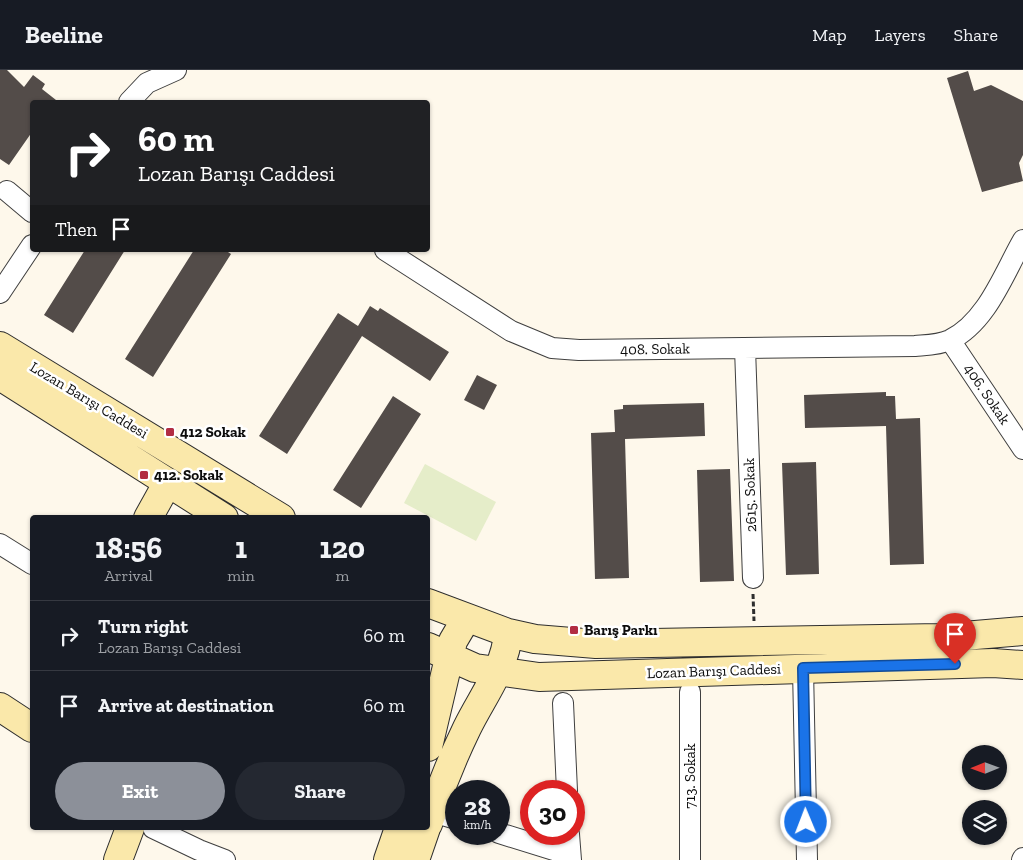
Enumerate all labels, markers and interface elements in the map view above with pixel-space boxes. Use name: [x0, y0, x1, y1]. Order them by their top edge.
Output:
text: Beeline: [25, 20, 103, 49]
text: Map: [812, 24, 847, 46]
text: Layers: [875, 24, 926, 46]
text: Share: [954, 24, 998, 46]
text: 60 m: [138, 118, 214, 160]
icon: right: [55, 120, 120, 185]
text: Lozan Barışı Caddesi: [138, 160, 335, 187]
icon: arrive: [107, 215, 135, 243]
text: Then: [55, 218, 97, 241]
street label: 408. Sokak: [620, 339, 690, 359]
street label: Lozan Barışı Caddesi: [27, 358, 151, 442]
street label: 406. Sokak: [960, 360, 1014, 428]
place label: 412 Sokak: [180, 423, 247, 441]
marker: 412 Sokak: [164, 426, 176, 438]
street label: 2615. Sokak: [740, 457, 760, 532]
place label: 412. Sokak: [154, 466, 224, 484]
marker: 412. Sokak: [138, 469, 150, 481]
text: 18:56: [95, 530, 162, 566]
text: 1: [235, 530, 247, 566]
text: 120: [320, 530, 365, 566]
text: Arrival: [105, 566, 153, 585]
text: min: [227, 566, 255, 585]
text: m: [335, 566, 349, 585]
pin: [934, 613, 976, 664]
text: Turn right: [98, 615, 188, 638]
icon: arrive: [941, 620, 969, 648]
place label: Barış Parkı: [584, 621, 658, 639]
icon: right: [55, 622, 83, 650]
text: 60 m: [363, 624, 405, 647]
marker: Barış Parkı: [568, 624, 580, 636]
text: Lozan Barışı Caddesi: [98, 638, 241, 657]
street label: Lozan Barışı Caddesi: [647, 660, 781, 682]
icon: arrive: [55, 692, 83, 720]
text: Arrive at destination: [98, 694, 274, 717]
text: 60 m: [363, 694, 405, 717]
street label: 713. Sokak: [681, 743, 699, 809]
north arrow: [962, 745, 1008, 790]
map controls: [962, 745, 1007, 845]
button: Exit: [55, 762, 225, 820]
button: Share: [235, 762, 405, 820]
speed limit sign: 30: [520, 780, 585, 845]
text: 28: [464, 791, 491, 821]
position arrow: [779, 795, 831, 847]
button: layers: [962, 800, 1007, 845]
text: km/h: [464, 818, 491, 832]

